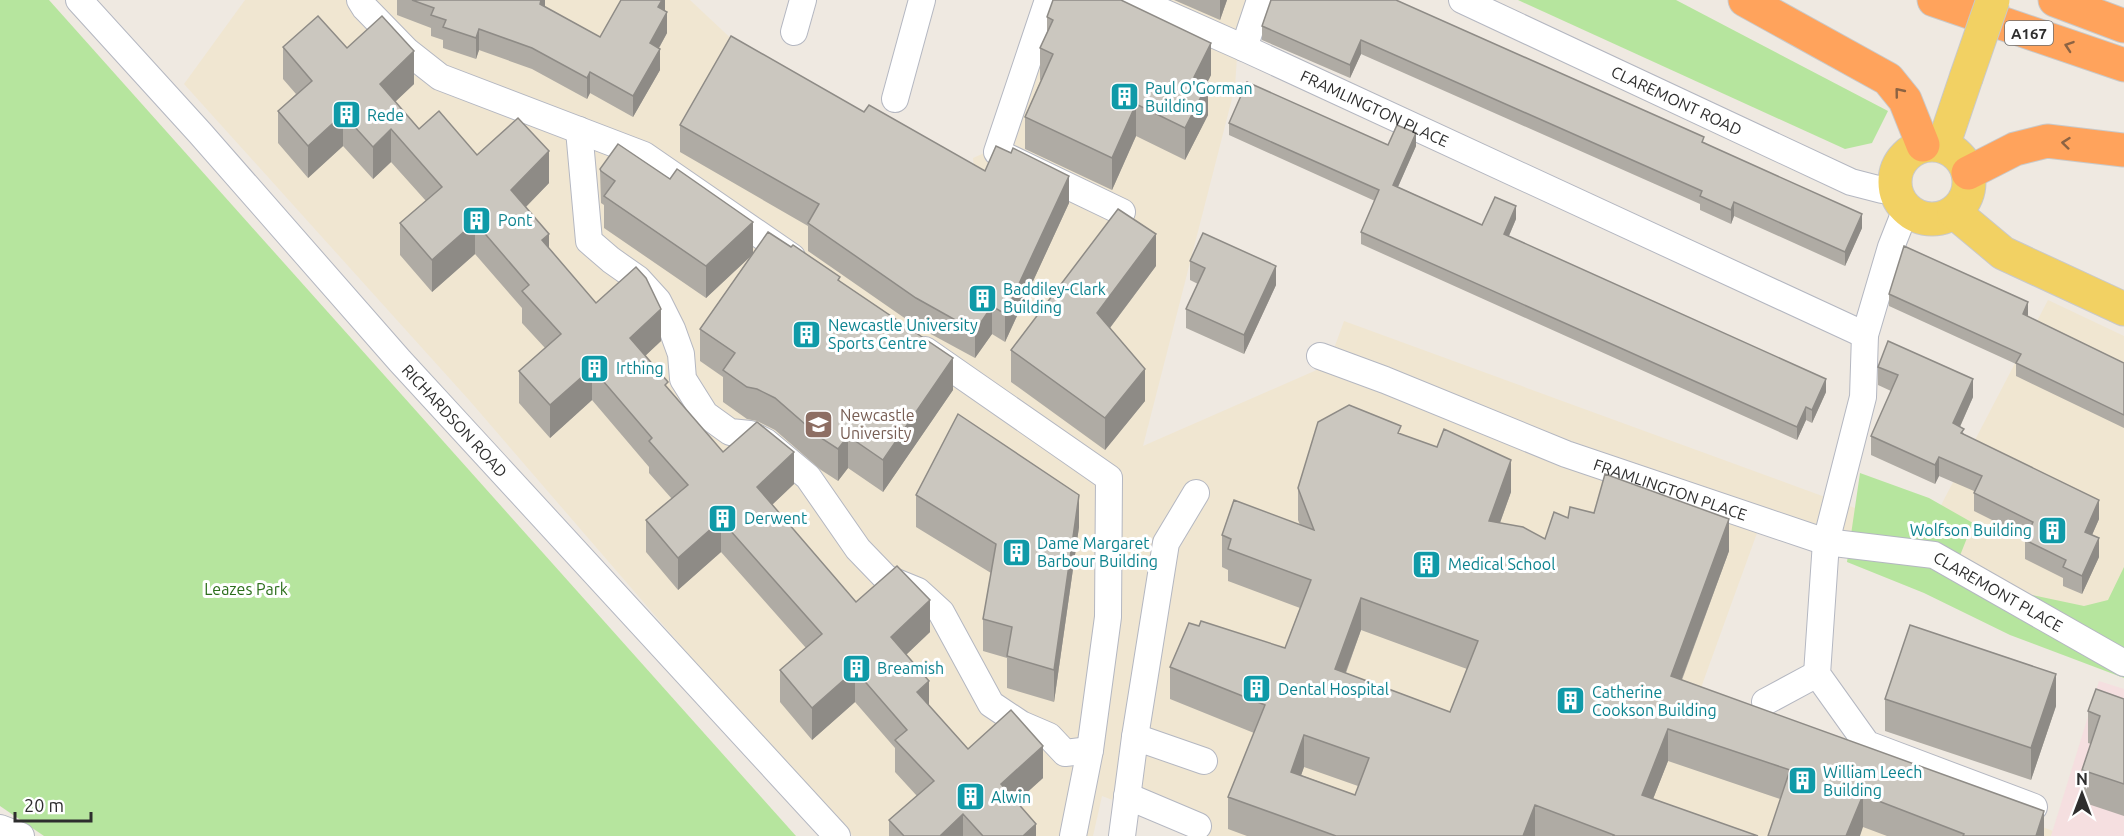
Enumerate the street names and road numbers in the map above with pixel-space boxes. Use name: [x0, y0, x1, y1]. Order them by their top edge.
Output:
road number: A167: [2005, 21, 2053, 45]
street label: CLAREMONT ROAD: [1609, 62, 1745, 139]
street label: FRAMLINGTON PLACE: [1298, 66, 1451, 150]
street label: RICHARDSON ROAD: [399, 361, 511, 481]
street label: FRAMLINGTON PLACE: [1591, 455, 1749, 524]
street label: CLAREMONT PLACE: [1931, 548, 2066, 635]

